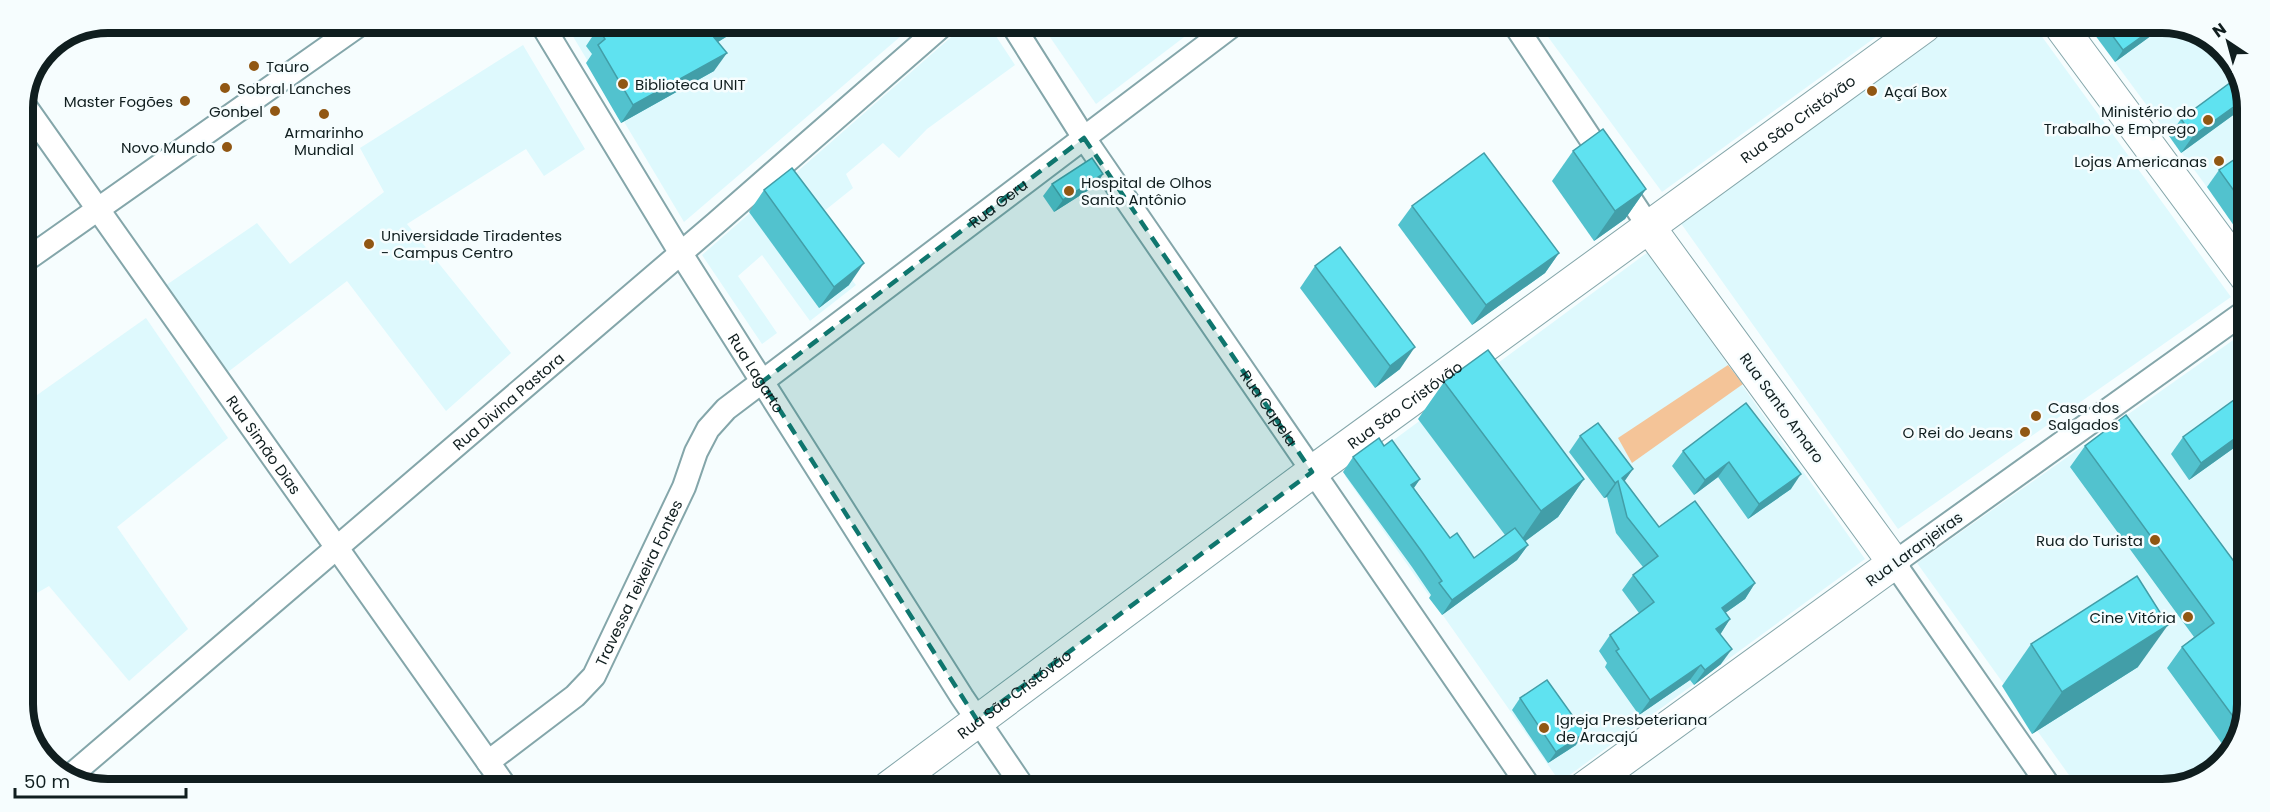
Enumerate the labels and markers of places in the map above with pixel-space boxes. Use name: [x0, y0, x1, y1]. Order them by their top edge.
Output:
place label: Tauro: [266, 56, 309, 77]
marker: Tauro: [247, 59, 261, 73]
place label: Biblioteca UNIT: [635, 74, 746, 95]
marker: Biblioteca UNIT: [616, 77, 630, 91]
place label: Sobral Lanches: [237, 78, 351, 99]
marker: Sobral Lanches: [218, 81, 232, 95]
place label: Açaí Box: [1884, 81, 1947, 102]
marker: Açaí Box: [1865, 84, 1879, 98]
place label: Master Fogões: [64, 91, 173, 112]
marker: Master Fogões: [178, 94, 192, 108]
place label: Gonbel: [209, 101, 263, 122]
place label: Ministério do Trabalho e Emprego: [2044, 101, 2196, 139]
marker: Gonbel: [268, 104, 282, 118]
marker: Armarinho Mundial: [317, 107, 331, 121]
marker: Ministério do Trabalho e Emprego: [2201, 113, 2215, 127]
place label: Armarinho Mundial: [284, 122, 364, 160]
place label: Novo Mundo: [121, 137, 215, 158]
marker: Novo Mundo: [220, 140, 234, 154]
place label: Lojas Americanas: [2074, 151, 2207, 172]
marker: Lojas Americanas: [2212, 154, 2226, 168]
place label: Hospital de Olhos Santo Antônio: [1081, 172, 1212, 210]
marker: Hospital de Olhos Santo Antônio: [1062, 184, 1076, 198]
place label: Universidade Tiradentes - Campus Centro: [381, 225, 562, 263]
marker: Universidade Tiradentes - Campus Centro: [362, 237, 376, 251]
place label: Casa dos Salgados: [2048, 397, 2119, 435]
marker: Casa dos Salgados: [2029, 409, 2043, 423]
place label: O Rei do Jeans: [1903, 422, 2013, 443]
marker: O Rei do Jeans: [2018, 425, 2032, 439]
place label: Rua do Turista: [2036, 530, 2143, 551]
marker: Rua do Turista: [2148, 533, 2162, 547]
place label: Cine Vitória: [2090, 607, 2176, 628]
marker: Cine Vitória: [2181, 610, 2195, 624]
place label: Igreja Presbeteriana de Aracajú: [1556, 709, 1707, 747]
marker: Igreja Presbeteriana de Aracajú: [1537, 721, 1551, 735]

